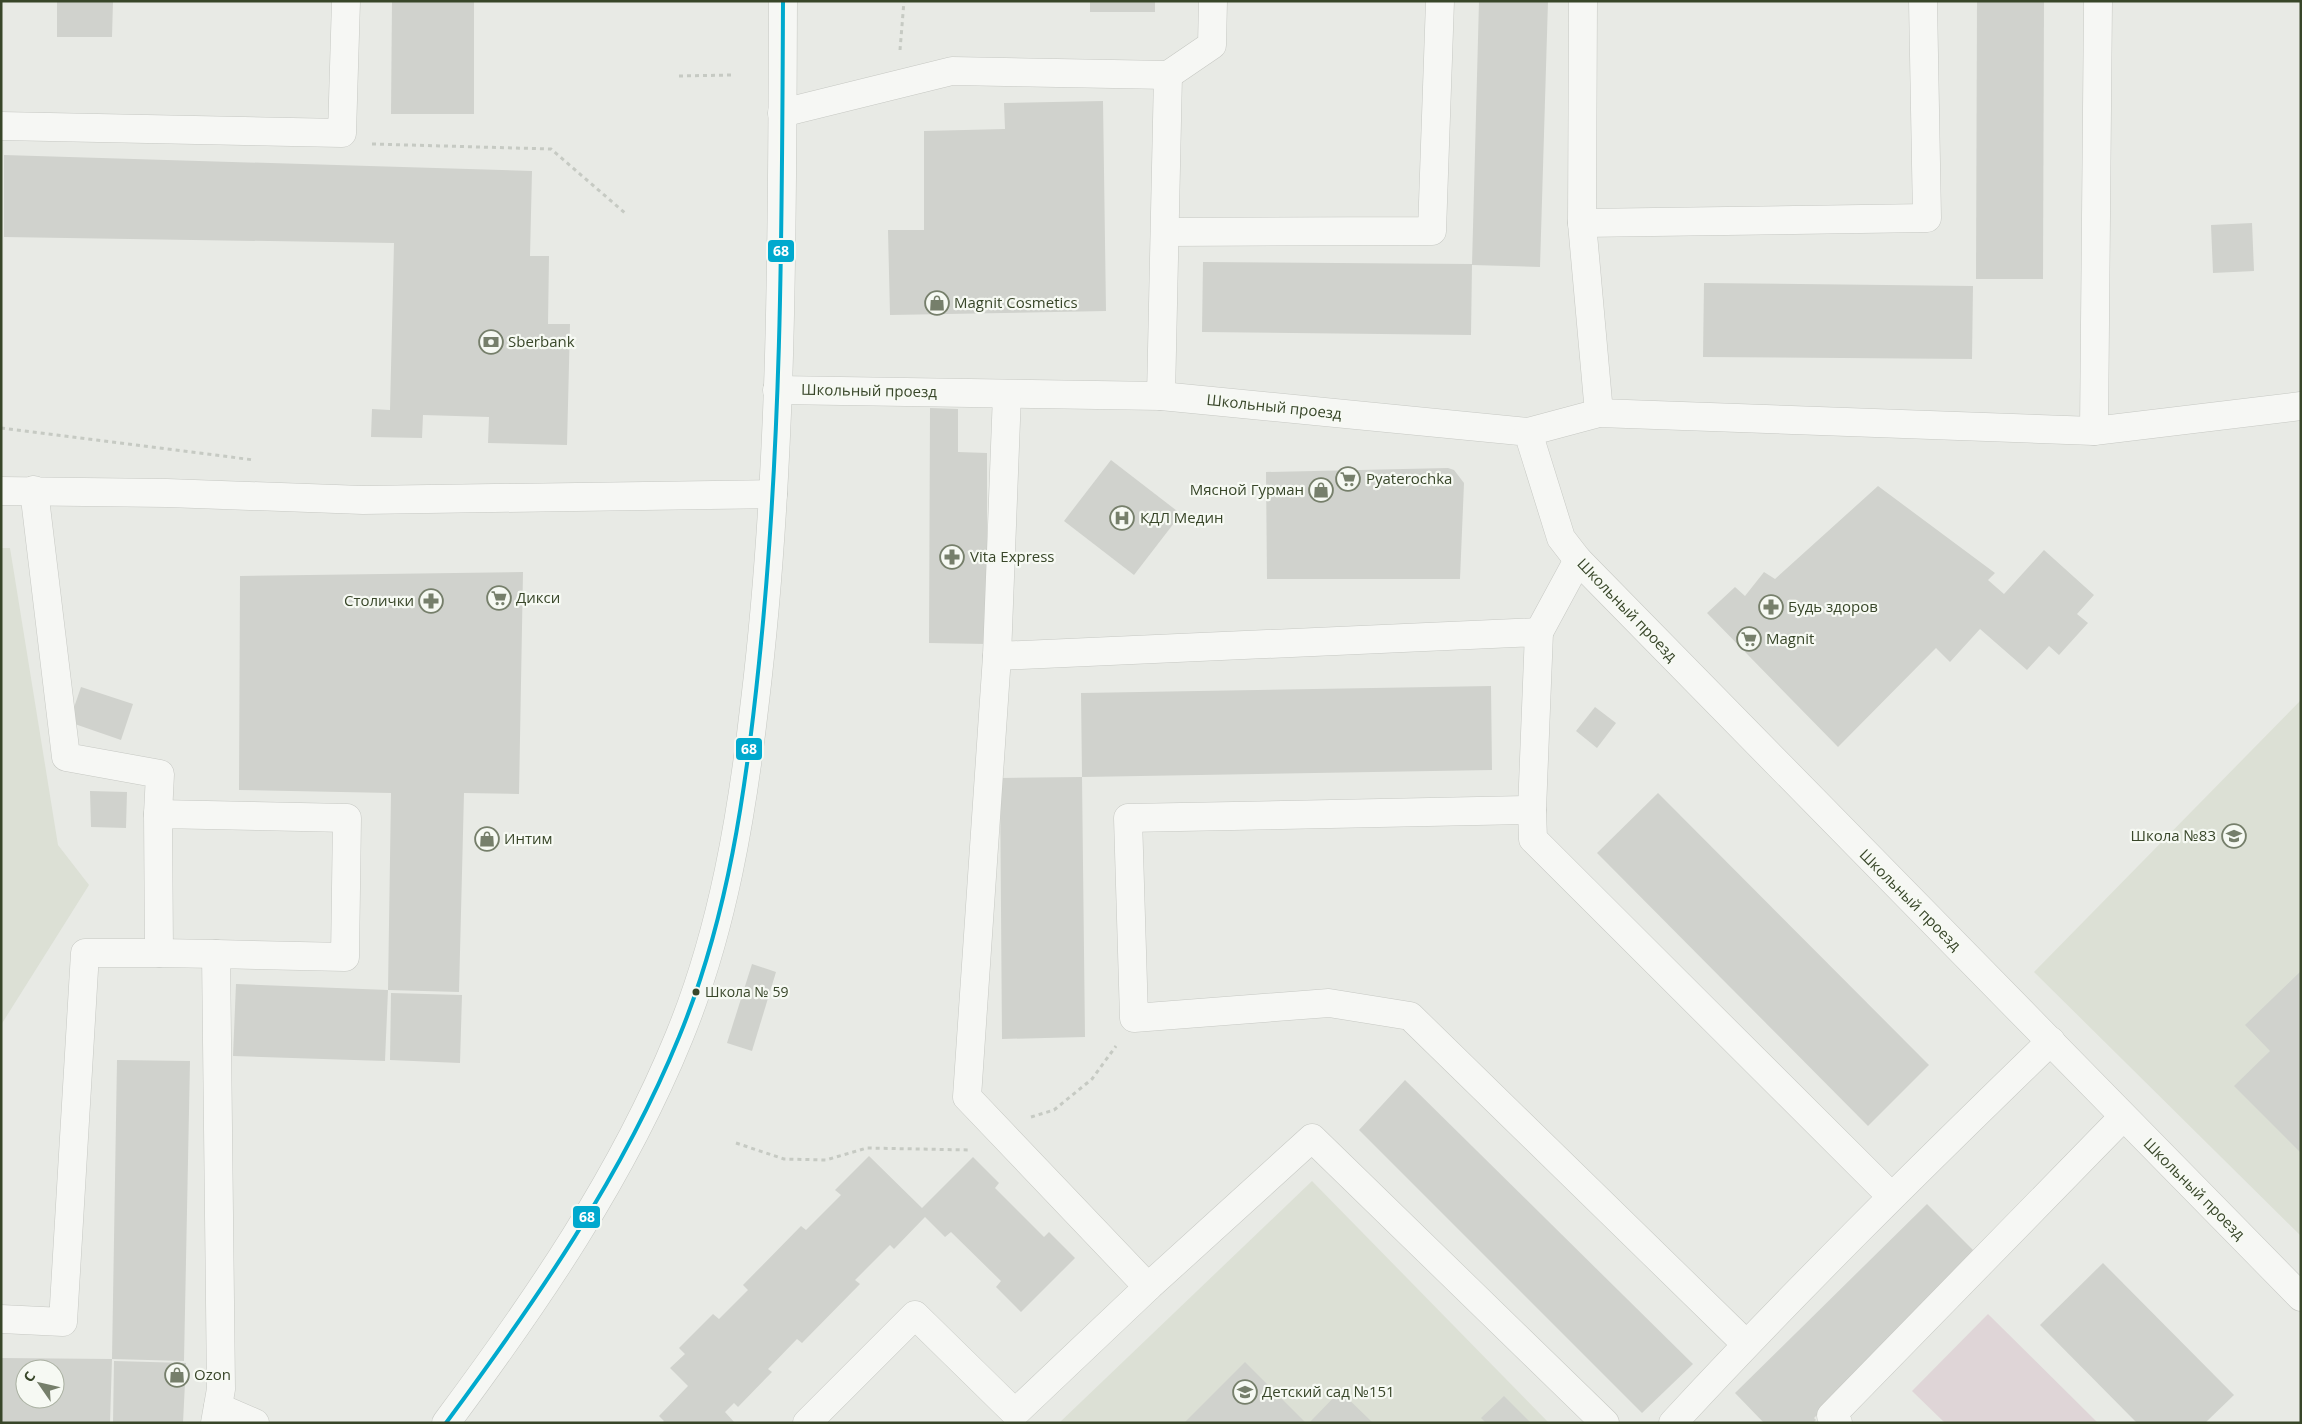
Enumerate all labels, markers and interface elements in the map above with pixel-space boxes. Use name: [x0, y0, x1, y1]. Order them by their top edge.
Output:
line badge: 68: [767, 239, 795, 263]
text: 68: [773, 241, 789, 260]
shop icon: Magnit Cosmetics: [924, 290, 950, 316]
place label: Magnit Cosmetics: [954, 292, 1078, 312]
bank icon: Sberbank: [478, 329, 504, 355]
place label: Sberbank: [508, 331, 575, 351]
street label: Школьный проезд: [801, 379, 938, 401]
street label: Школьный проезд: [1205, 389, 1343, 423]
supermarket icon: Pyaterochka: [1335, 466, 1361, 492]
place label: Pyaterochka: [1366, 468, 1452, 488]
shop icon: Мясной Гурман: [1308, 477, 1334, 503]
place label: Мясной Гурман: [1190, 479, 1304, 499]
hospital icon: КДЛ Медин: [1109, 505, 1135, 531]
place label: КДЛ Медин: [1140, 507, 1223, 527]
pharmacy icon: Vita Express: [939, 544, 965, 570]
place label: Vita Express: [970, 546, 1055, 566]
street label: Школьный проезд: [1573, 553, 1682, 665]
supermarket icon: Дикси: [486, 585, 512, 611]
place label: Дикси: [516, 587, 560, 607]
pharmacy icon: Столички: [418, 588, 444, 614]
place label: Столички: [344, 590, 414, 610]
pharmacy icon: Будь здоров: [1758, 594, 1784, 620]
place label: Будь здоров: [1788, 596, 1878, 616]
supermarket icon: Magnit: [1736, 626, 1762, 652]
place label: Magnit: [1766, 628, 1814, 648]
line badge: 68: [735, 737, 763, 761]
text: 68: [741, 739, 757, 758]
school or university icon: Школа №83: [2221, 823, 2247, 849]
place label: Школа №83: [2131, 825, 2216, 845]
shop icon: Интим: [474, 826, 500, 852]
place label: Интим: [504, 828, 553, 848]
street label: Школьный проезд: [1856, 844, 1966, 955]
place label: Школа № 59: [705, 982, 788, 1001]
marker: Школа № 59: [691, 987, 701, 997]
street label: Школьный проезд: [2140, 1133, 2250, 1244]
line badge: 68: [572, 1205, 601, 1229]
text: 68: [579, 1207, 595, 1226]
north arrow: [15, 1359, 65, 1409]
shop icon: Ozon: [164, 1362, 190, 1388]
place label: Ozon: [194, 1364, 231, 1384]
text: С: [18, 1367, 39, 1385]
school or university icon: Детский сад №151: [1232, 1379, 1258, 1405]
place label: Детский сад №151: [1262, 1381, 1395, 1401]

